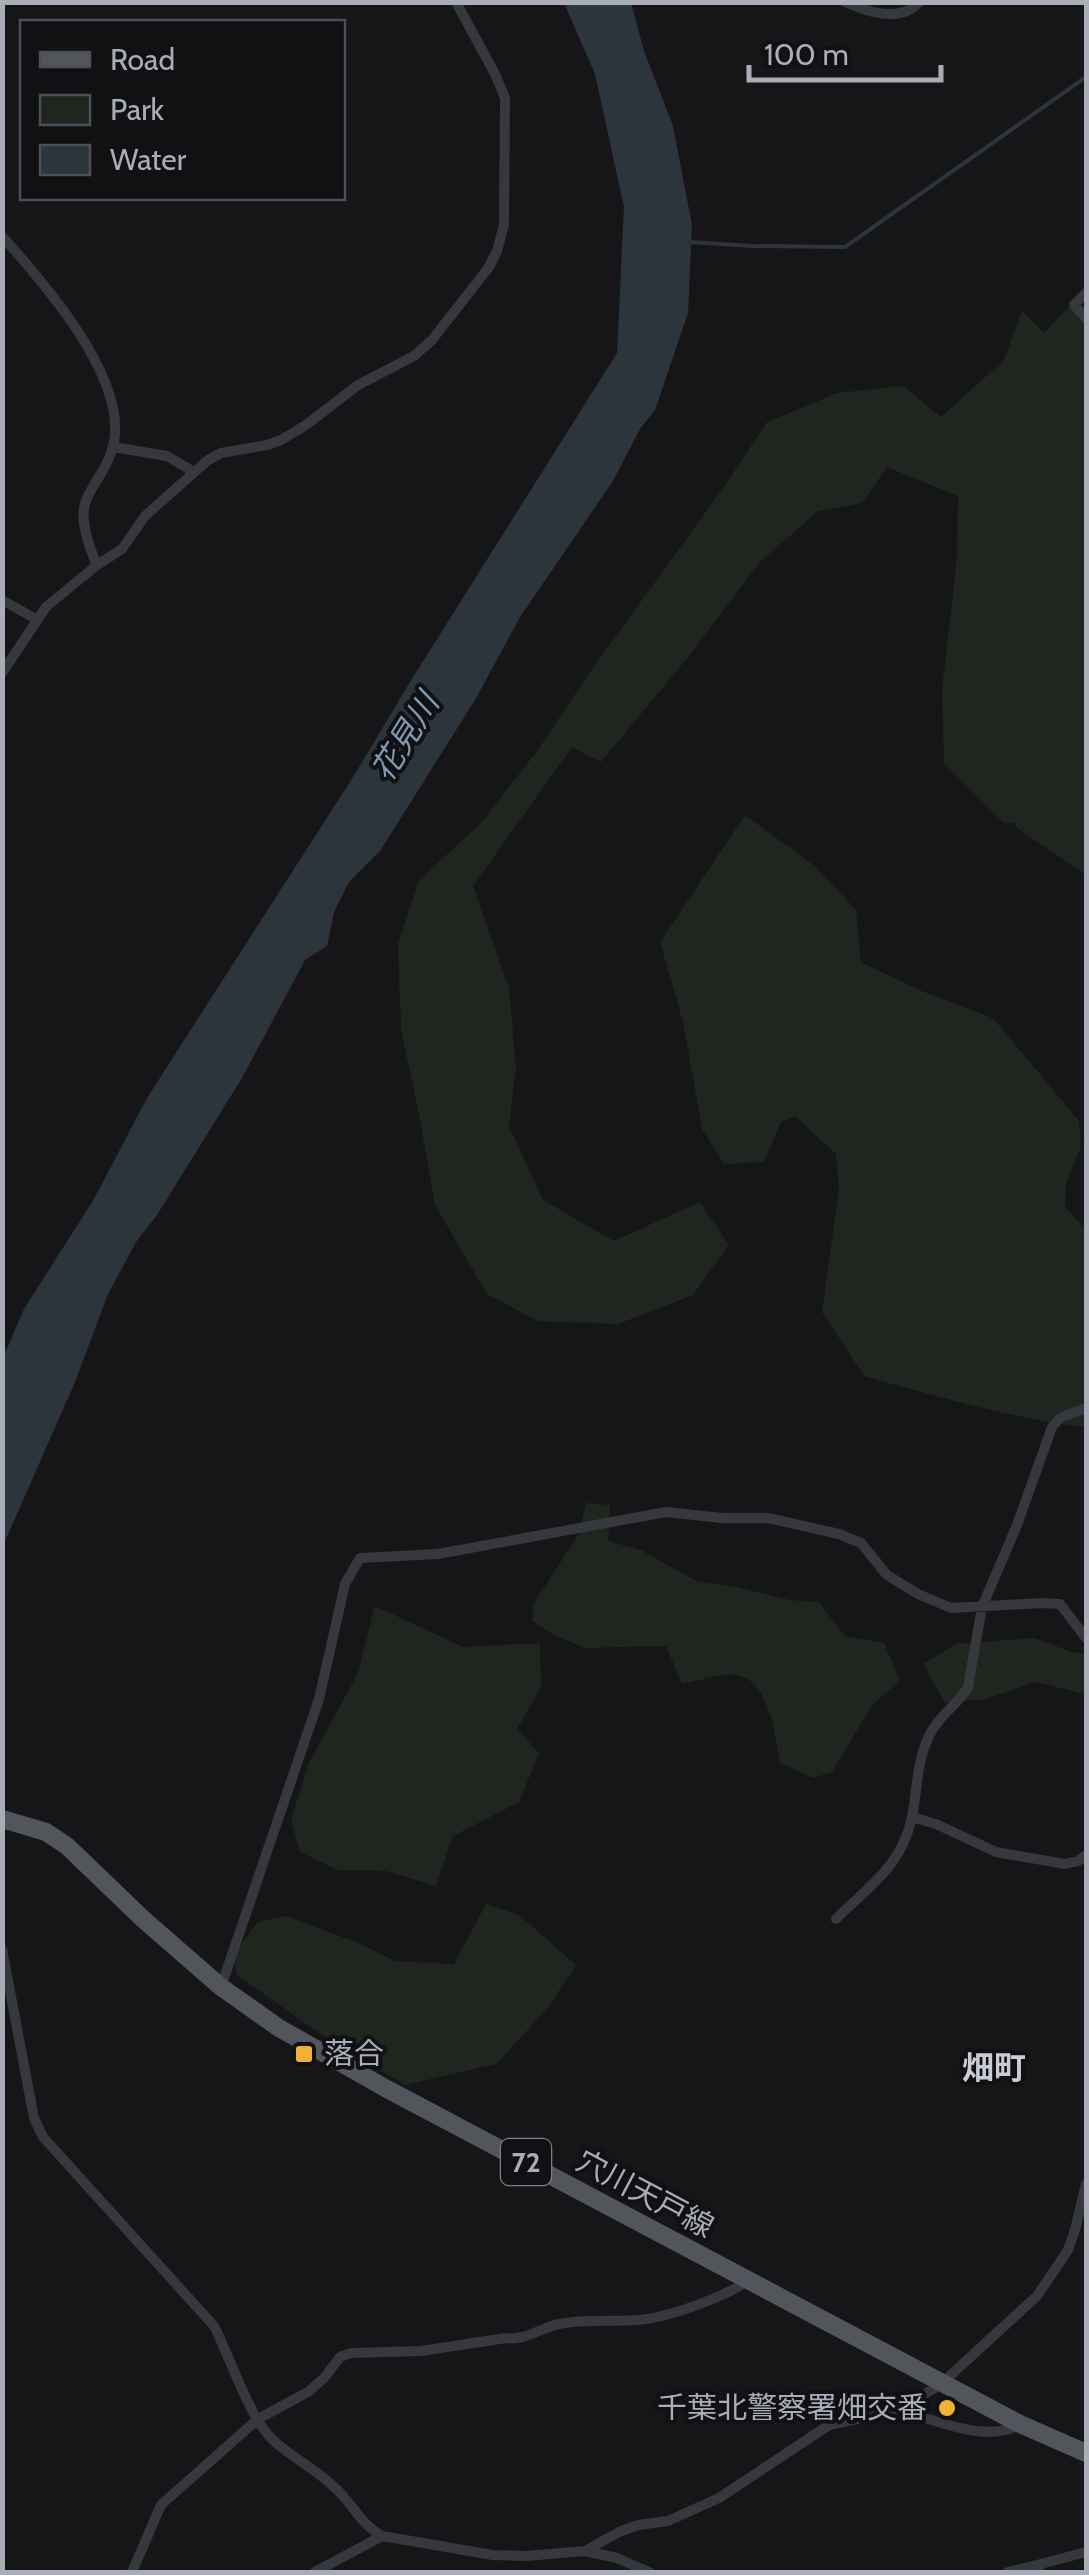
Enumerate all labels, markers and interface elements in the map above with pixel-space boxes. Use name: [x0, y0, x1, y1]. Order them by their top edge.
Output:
legend: [20, 20, 345, 200]
scale bar: [749, 20, 942, 82]
text: 100 m: [764, 36, 849, 73]
text: Road: [110, 41, 175, 78]
text: Park: [110, 91, 165, 128]
text: Water: [110, 141, 187, 178]
water label: 花見川: [363, 683, 448, 788]
place label: 落合: [324, 2035, 384, 2072]
marker: 落合: [293, 2043, 315, 2065]
district label: 畑町: [962, 2048, 1026, 2087]
road number: 72: [501, 2139, 551, 2185]
street label: 穴川天戸線: [570, 2142, 720, 2245]
place label: 千葉北警察署畑交番: [657, 2389, 927, 2426]
marker: 千葉北警察署畑交番: [936, 2397, 958, 2419]

